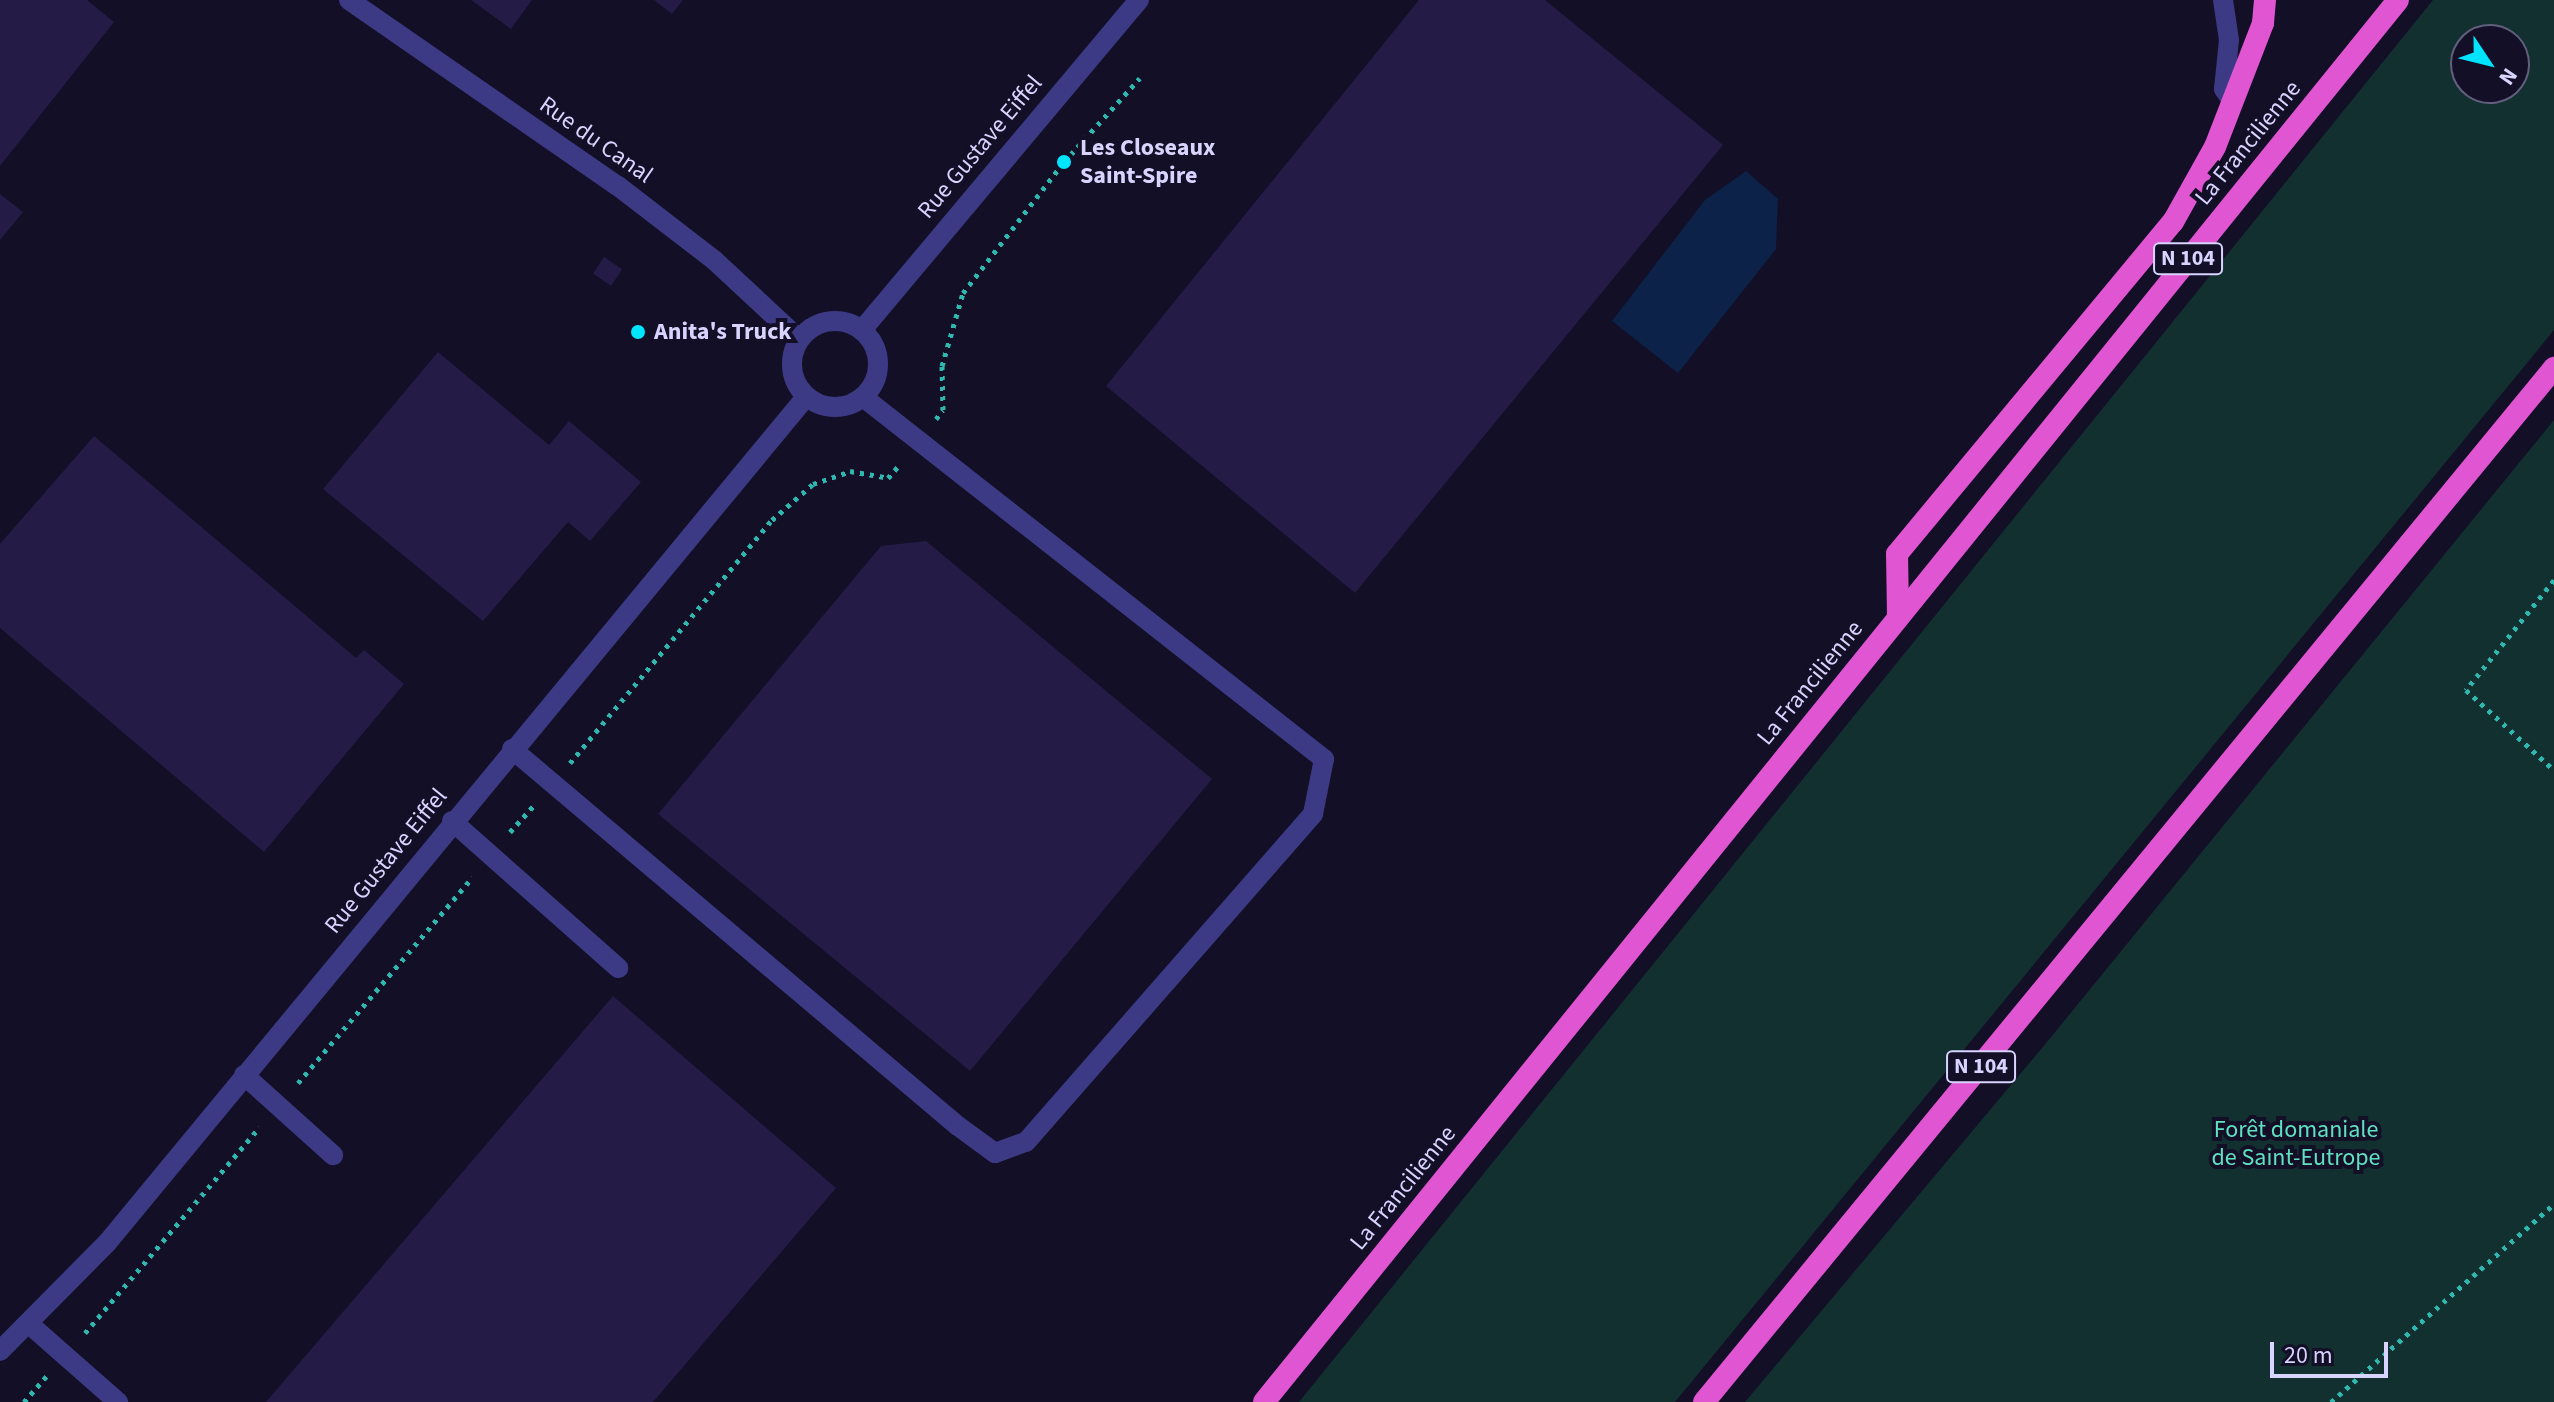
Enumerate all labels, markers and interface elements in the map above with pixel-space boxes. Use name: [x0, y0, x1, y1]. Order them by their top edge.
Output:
north arrow: [2450, 24, 2530, 104]
text: N: [2491, 61, 2525, 92]
street label: Rue Gustave Eiffel: [912, 69, 1048, 225]
street label: La Francilienne: [2189, 75, 2307, 211]
street label: Rue du Canal: [534, 90, 658, 190]
place label: Les Closeaux Saint-Spire: [1080, 134, 1215, 190]
marker: Les Closeaux Saint-Spire: [1055, 153, 1073, 171]
road number: N 104: [2152, 241, 2224, 277]
place label: Anita's Truck: [654, 318, 792, 346]
marker: Anita's Truck: [629, 323, 647, 341]
street label: La Francilienne: [1751, 615, 1869, 751]
street label: Rue Gustave Eiffel: [319, 783, 453, 939]
road number: N 104: [1945, 1049, 2017, 1085]
park label: Forêt domaniale de Saint-Eutrope: [2211, 1116, 2381, 1172]
street label: La Francilienne: [1344, 1120, 1462, 1256]
scale bar: [2274, 1326, 2392, 1376]
text: 20 m: [2284, 1338, 2333, 1373]

